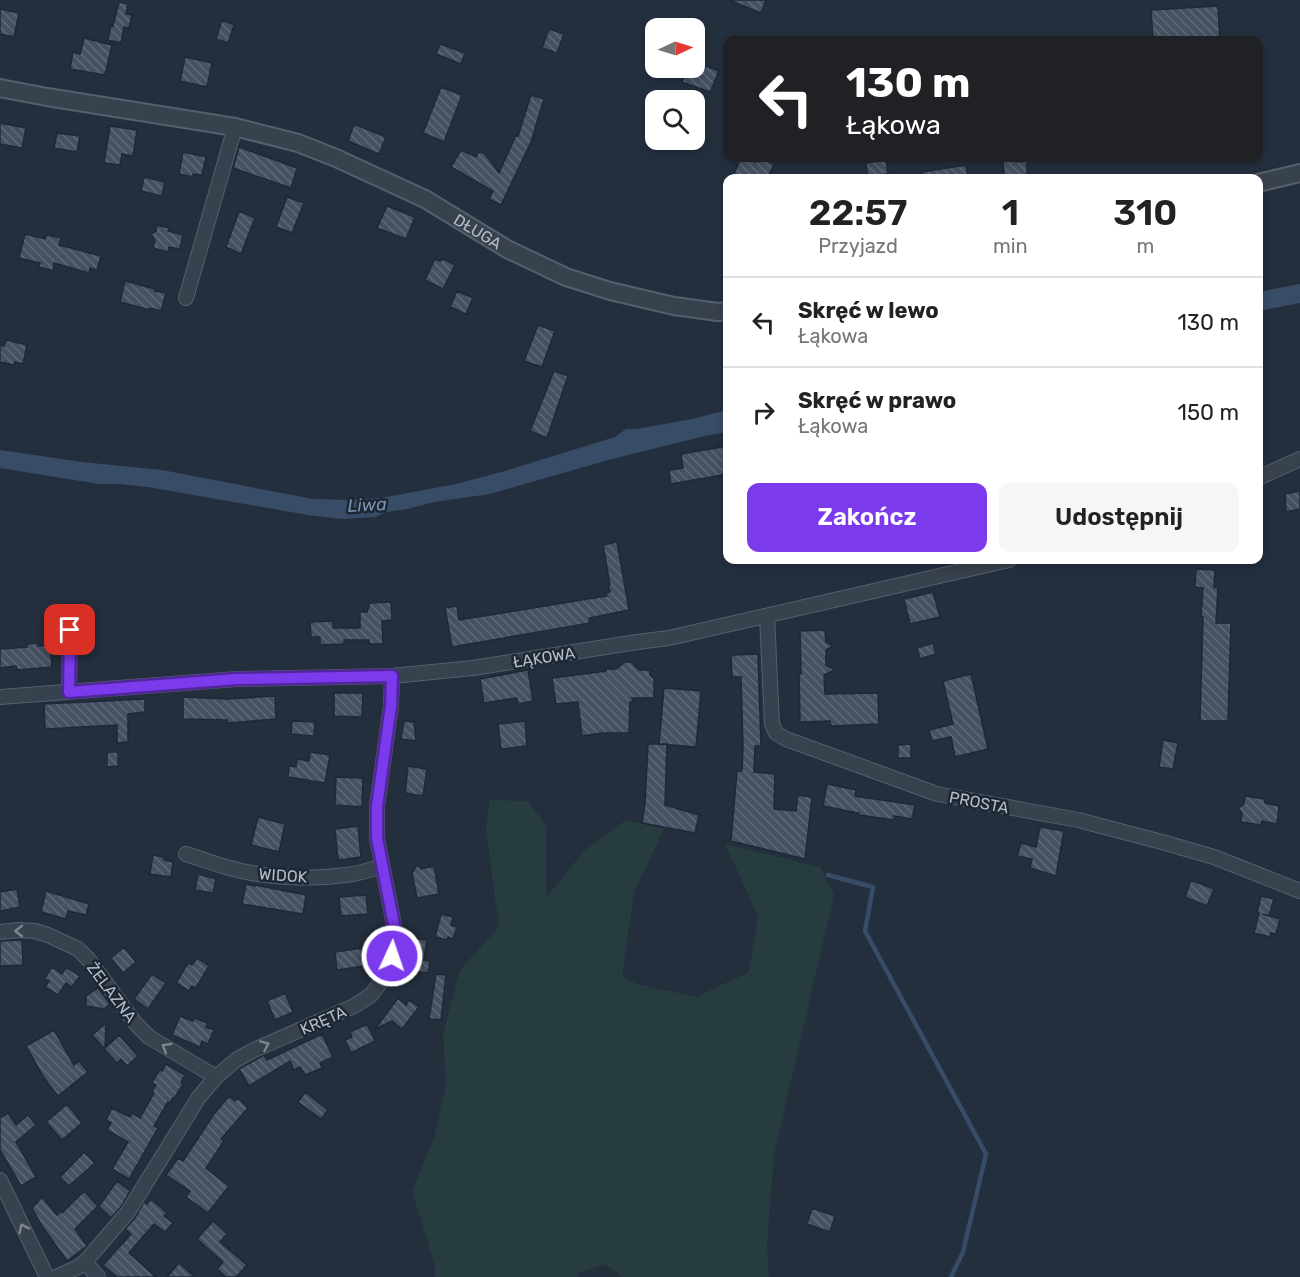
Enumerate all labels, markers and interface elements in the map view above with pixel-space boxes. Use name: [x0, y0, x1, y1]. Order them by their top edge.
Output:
north arrow: [645, 18, 705, 78]
map controls: [645, 18, 705, 150]
text: 130 m: [846, 58, 971, 108]
icon: left: [747, 60, 825, 138]
button: search: [645, 90, 705, 150]
text: Łąkowa: [846, 109, 941, 141]
text: 22:57: [809, 191, 907, 234]
text: 1: [1002, 191, 1019, 234]
text: 310: [1113, 191, 1177, 234]
street label: DŁUGA: [450, 210, 505, 254]
text: Przyjazd: [818, 234, 898, 258]
text: min: [993, 234, 1028, 258]
text: m: [1136, 234, 1154, 258]
text: Skręć w lewo: [798, 297, 939, 324]
icon: left: [747, 306, 780, 339]
text: 130 m: [1177, 309, 1239, 336]
text: Łąkowa: [798, 324, 868, 348]
text: Skręć w prawo: [798, 387, 956, 414]
icon: right: [747, 396, 780, 429]
text: 150 m: [1178, 399, 1239, 426]
text: Łąkowa: [798, 414, 868, 438]
button: Zakończ: [747, 483, 987, 552]
button: Udostępnij: [999, 483, 1239, 552]
water label: Liwa: [347, 493, 388, 517]
pin: [44, 604, 95, 655]
icon: arrive: [53, 613, 86, 646]
street label: ŁĄKOWA: [512, 643, 577, 673]
street label: PROSTA: [948, 787, 1011, 818]
street label: WIDOK: [258, 864, 308, 887]
position arrow: [360, 924, 424, 988]
one-way arrow: [15, 925, 24, 937]
street label: ŻELAZNA: [83, 958, 141, 1026]
street label: KRĘTA: [297, 1002, 350, 1040]
one-way arrow: [258, 1040, 269, 1052]
one-way arrow: [162, 1043, 172, 1054]
one-way arrow: [19, 1224, 31, 1235]

